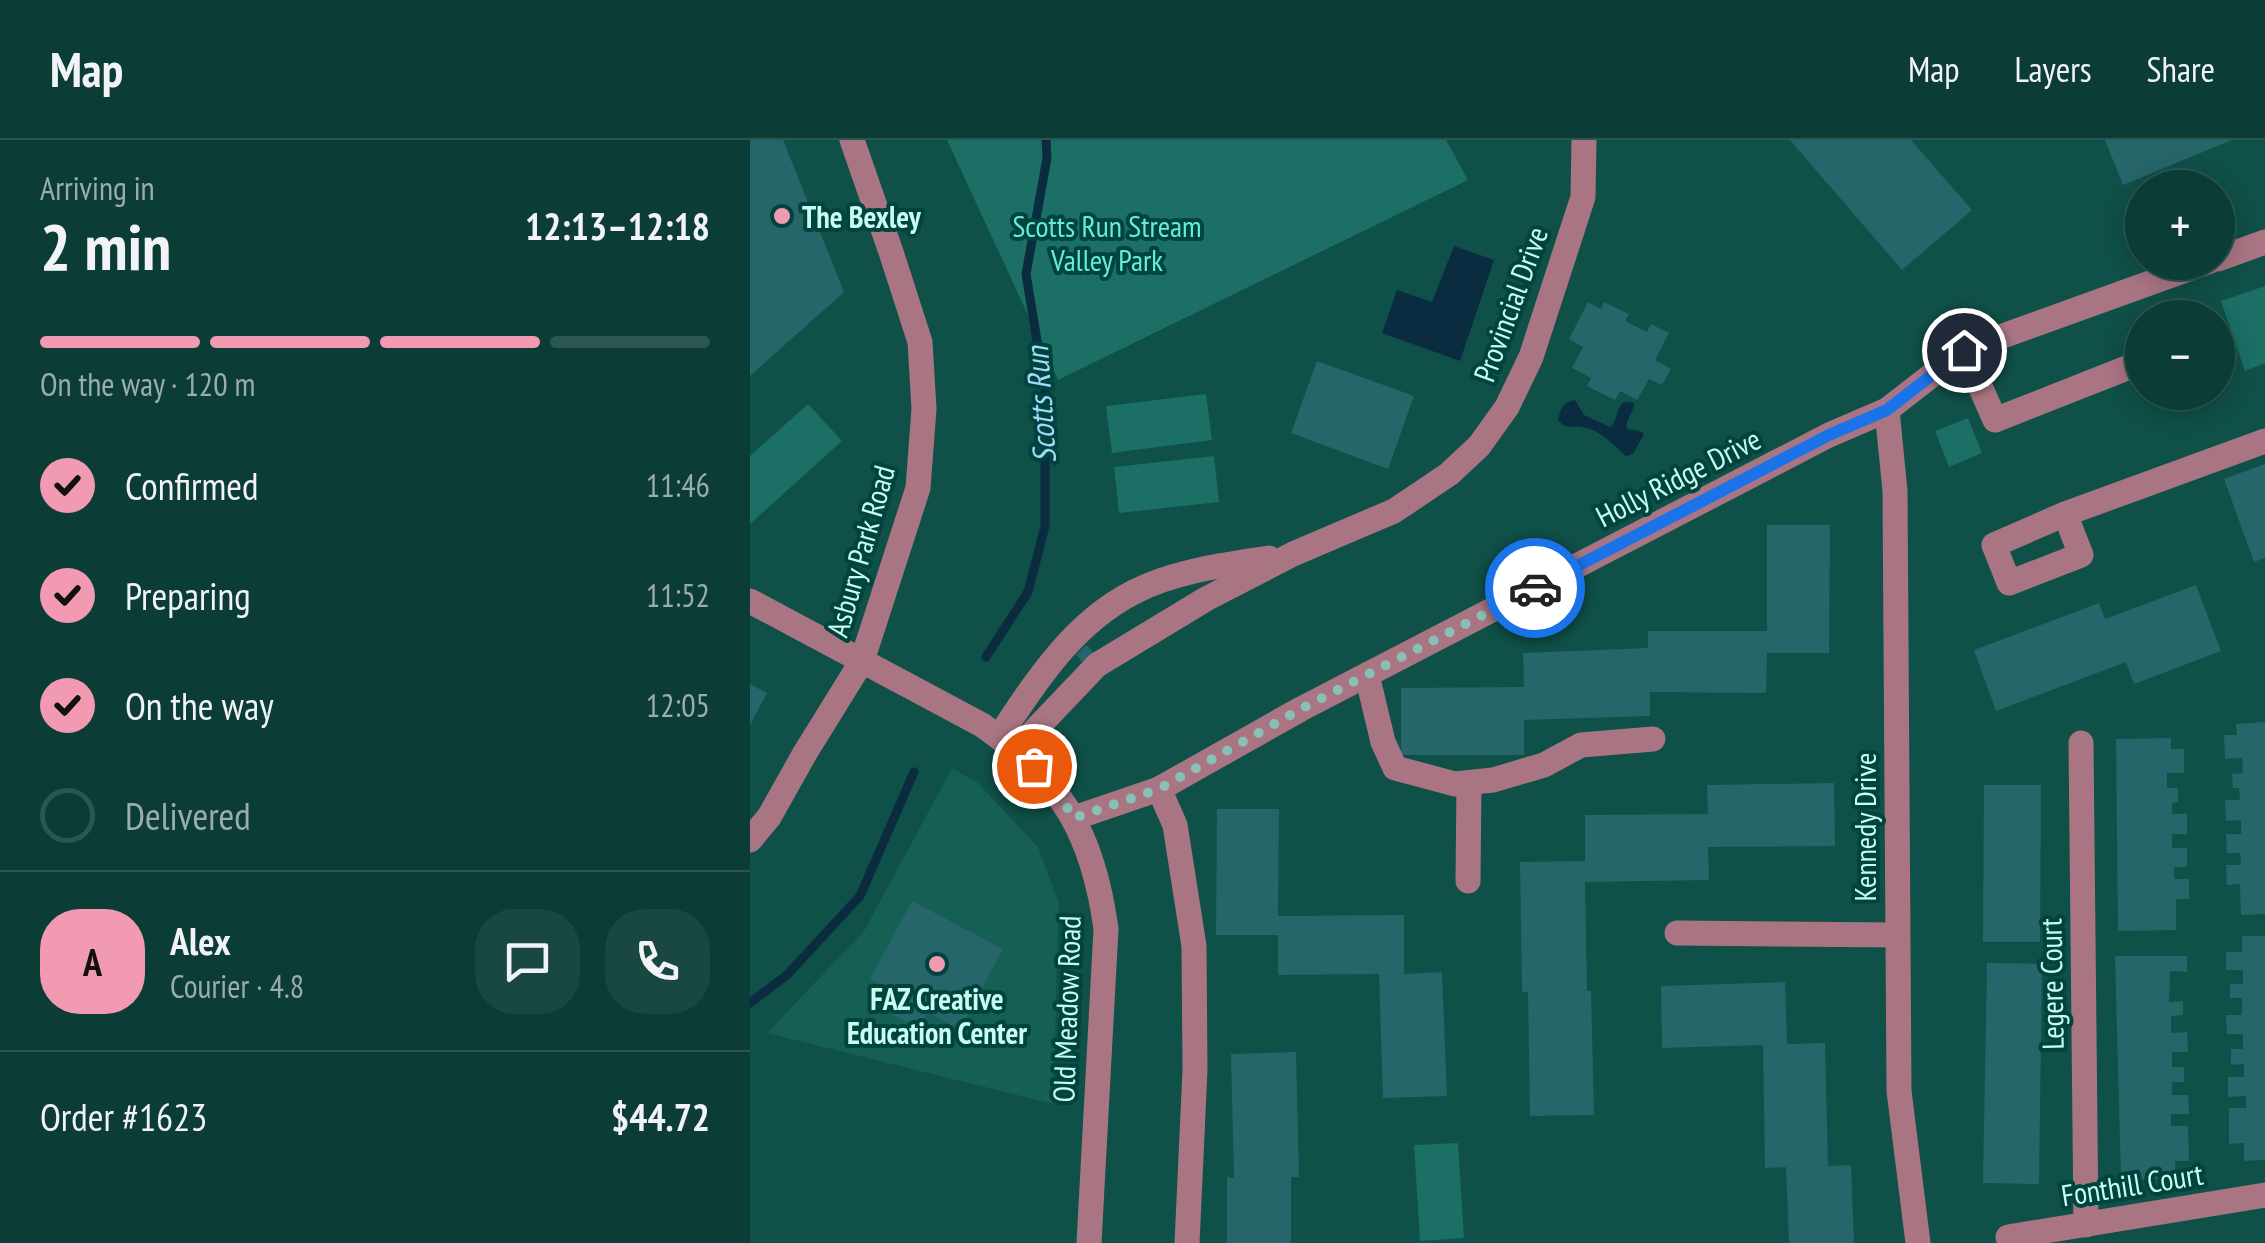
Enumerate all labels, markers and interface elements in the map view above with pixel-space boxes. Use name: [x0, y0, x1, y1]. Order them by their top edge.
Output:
text: Map: [50, 38, 123, 100]
text: Map: [1908, 46, 1959, 92]
text: Layers: [2014, 46, 2092, 92]
text: Share: [2147, 46, 2215, 92]
text: Arriving in: [40, 167, 155, 209]
map controls: [2125, 170, 2235, 410]
button: +: [2125, 170, 2235, 280]
place label: The Bexley: [802, 197, 922, 236]
text: 12:13–12:18: [525, 201, 710, 250]
text: 2 min: [40, 204, 171, 288]
marker: The Bexley: [771, 205, 793, 227]
park label: Scotts Run Stream Valley Park: [1012, 206, 1202, 279]
street label: Provincial Drive: [1464, 221, 1556, 387]
button: −: [2125, 300, 2235, 410]
pin: [1922, 308, 2007, 393]
icon: home: [1937, 323, 1992, 378]
water label: Scotts Run: [1015, 343, 1065, 465]
text: On the way · 120 m: [40, 363, 255, 405]
street label: Holly Ridge Drive: [1589, 419, 1767, 535]
icon: check: [40, 458, 95, 513]
text: Confirmed: [125, 461, 258, 510]
street label: Asbury Park Road: [817, 461, 903, 641]
text: 11:46: [646, 464, 710, 506]
courier: [1485, 538, 1585, 638]
icon: car: [1508, 561, 1563, 616]
icon: check: [40, 568, 95, 623]
text: Preparing: [125, 571, 251, 620]
text: 11:52: [646, 574, 710, 616]
icon: check: [40, 678, 95, 733]
text: On the way: [125, 681, 273, 730]
text: 12:05: [646, 684, 710, 726]
pin: [992, 724, 1077, 809]
icon: bag: [1007, 739, 1062, 794]
street label: Kennedy Drive: [1845, 752, 1884, 902]
text: Delivered: [125, 791, 251, 840]
button: chat: [475, 909, 580, 1014]
button: phone: [605, 909, 710, 1014]
street label: Old Meadow Road: [1043, 915, 1089, 1103]
text: Alex: [170, 916, 231, 965]
street label: Legere Court: [2030, 917, 2072, 1050]
text: A: [83, 937, 102, 986]
marker: FAZ Creative Education Center: [926, 953, 948, 975]
text: Courier · 4.8: [170, 965, 304, 1007]
place label: FAZ Creative Education Center: [847, 979, 1027, 1052]
text: Order #1623: [40, 1092, 207, 1141]
text: $44.72: [611, 1092, 710, 1141]
street label: Fonthill Court: [2058, 1153, 2206, 1214]

